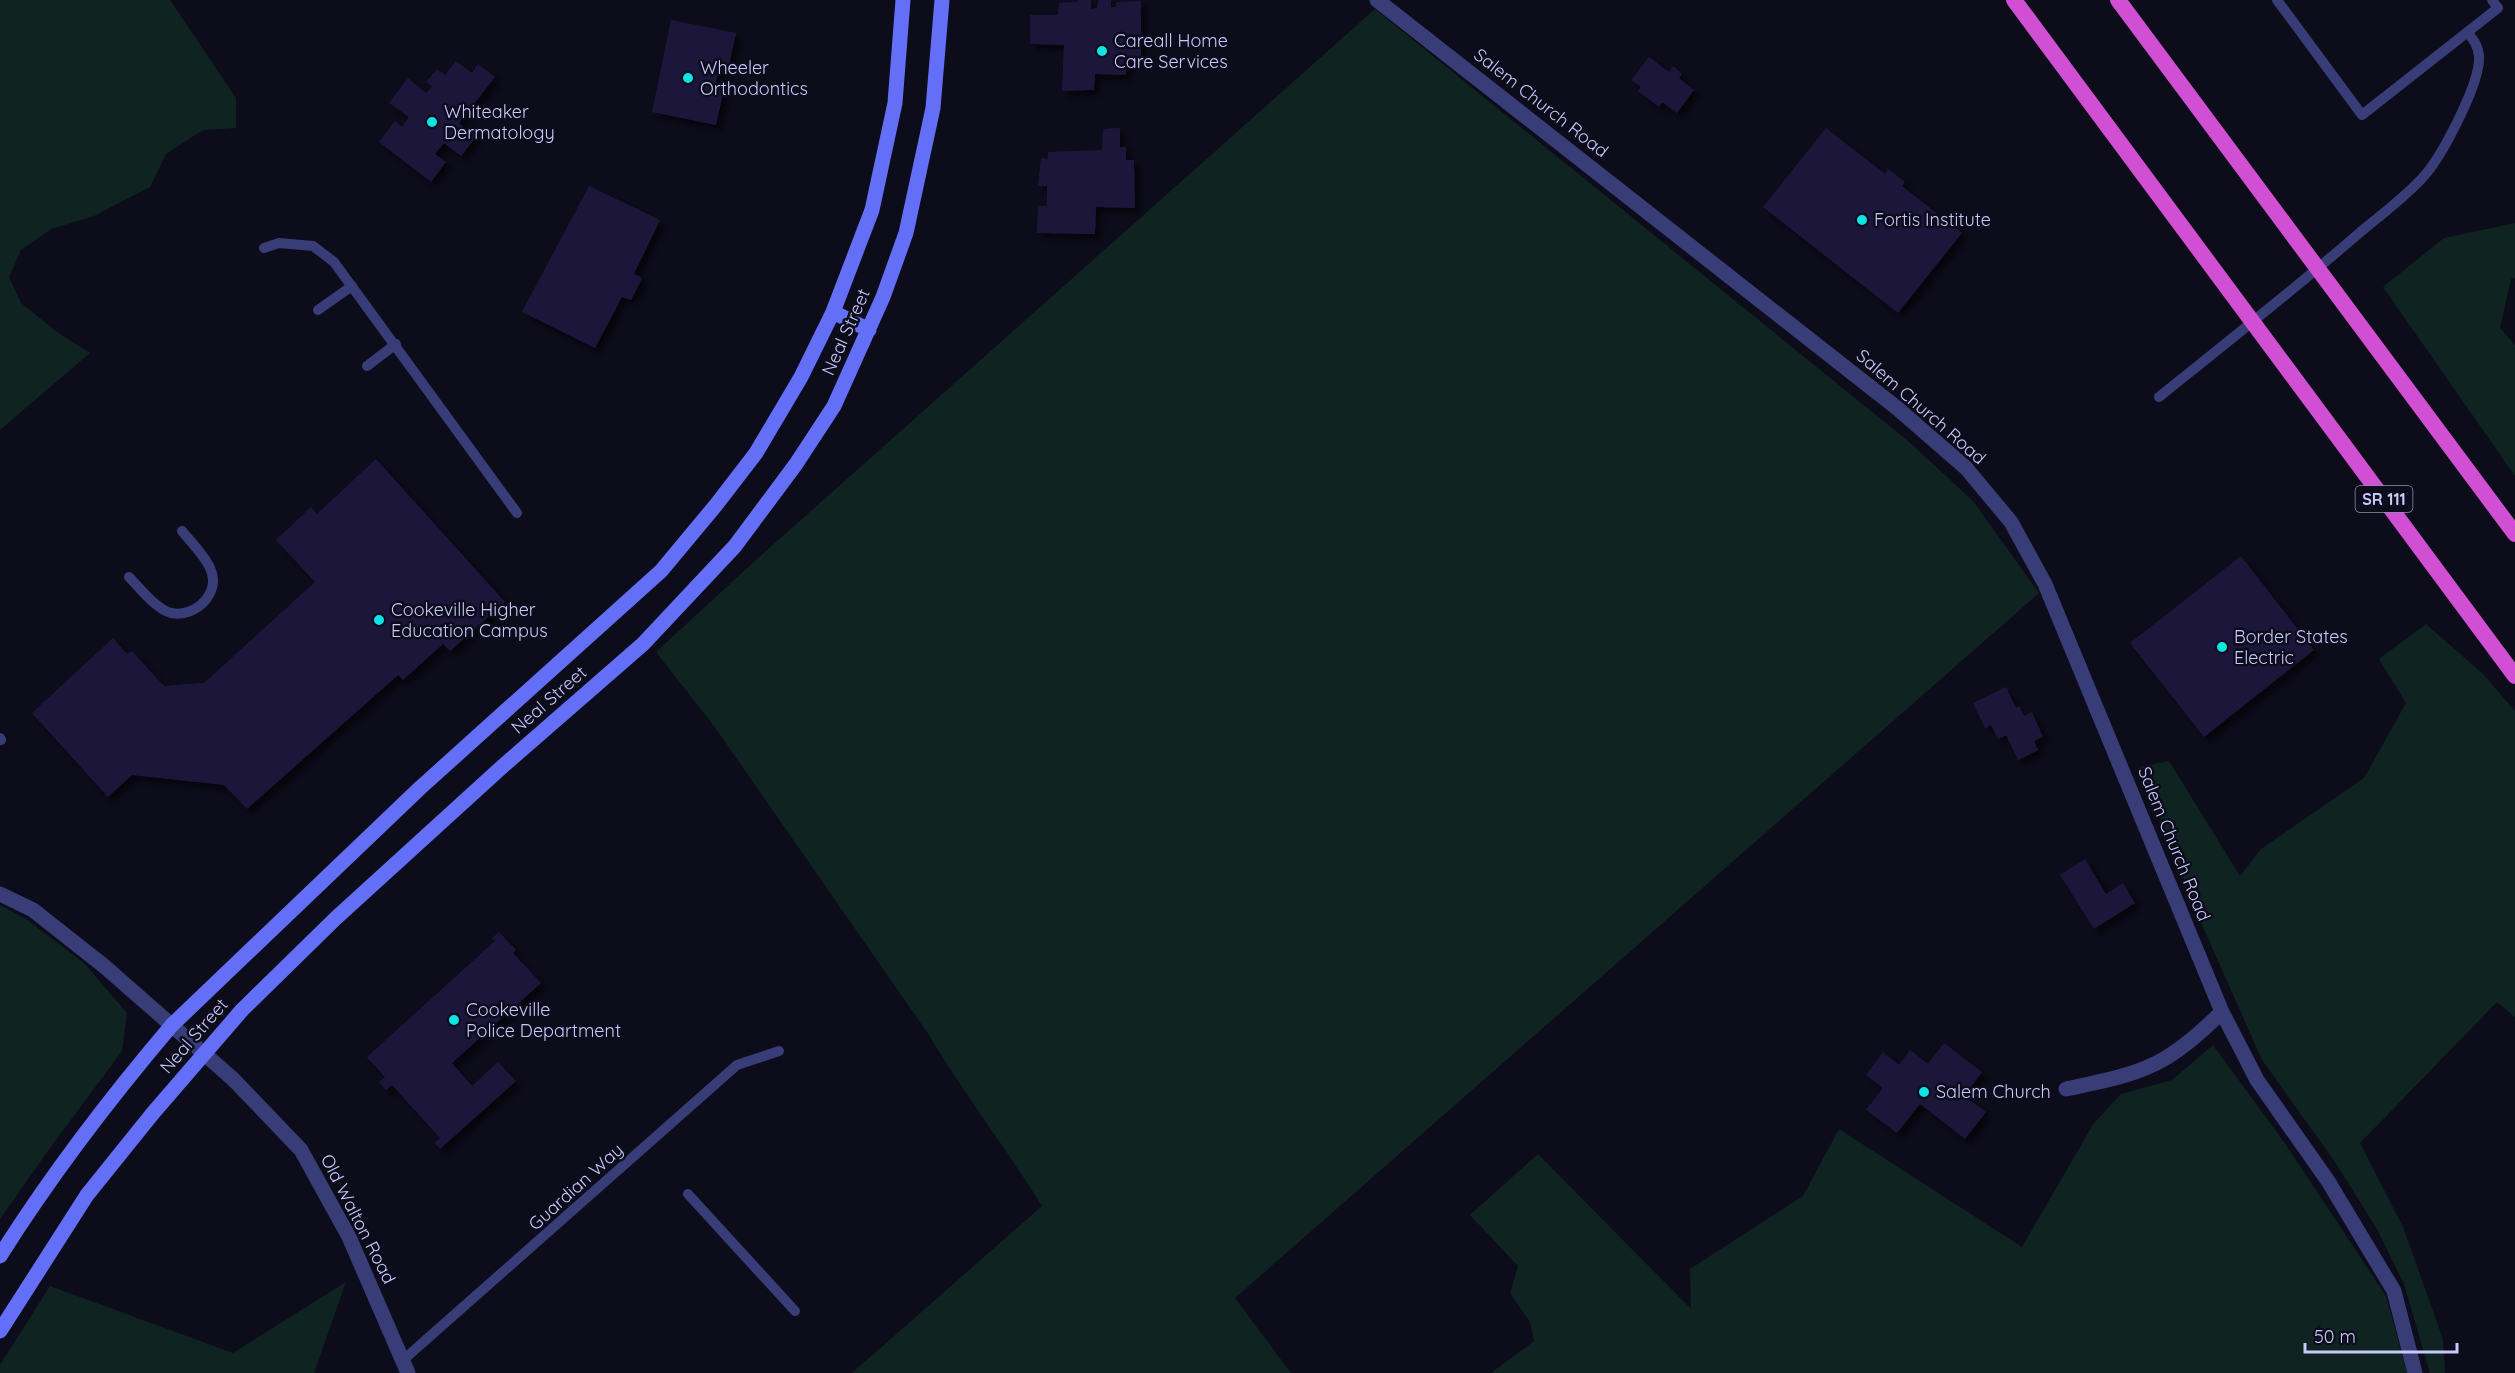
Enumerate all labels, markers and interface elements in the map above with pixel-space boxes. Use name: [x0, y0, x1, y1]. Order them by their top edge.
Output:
place label: Careall Home Care Services: [1114, 29, 1228, 73]
street label: Salem Church Road: [1469, 43, 1613, 162]
marker: Careall Home Care Services: [1095, 44, 1109, 58]
place label: Wheeler Orthodontics: [700, 56, 808, 100]
marker: Wheeler Orthodontics: [681, 71, 695, 85]
place label: Whiteaker Dermatology: [444, 100, 555, 144]
marker: Whiteaker Dermatology: [425, 115, 439, 129]
place label: Fortis Institute: [1874, 208, 1991, 231]
marker: Fortis Institute: [1855, 213, 1869, 227]
street label: Neal Street: [816, 285, 875, 379]
street label: Salem Church Road: [1852, 344, 1991, 469]
road number: SR 111: [2356, 486, 2412, 512]
place label: Cookeville Higher Education Campus: [391, 598, 548, 642]
marker: Cookeville Higher Education Campus: [372, 613, 386, 627]
place label: Border States Electric: [2234, 625, 2348, 669]
marker: Border States Electric: [2215, 640, 2229, 654]
street label: Neal Street: [506, 661, 591, 739]
street label: Salem Church Road: [2133, 763, 2216, 924]
street label: Neal Street: [155, 993, 233, 1078]
place label: Cookeville Police Department: [466, 998, 621, 1042]
marker: Cookeville Police Department: [447, 1013, 461, 1027]
place label: Salem Church: [1936, 1080, 2051, 1103]
marker: Salem Church: [1917, 1085, 1931, 1099]
street label: Guardian Way: [524, 1138, 628, 1235]
street label: Old Walton Road: [316, 1150, 401, 1288]
scale bar: [2305, 1316, 2456, 1354]
text: 50 m: [2314, 1325, 2356, 1348]

